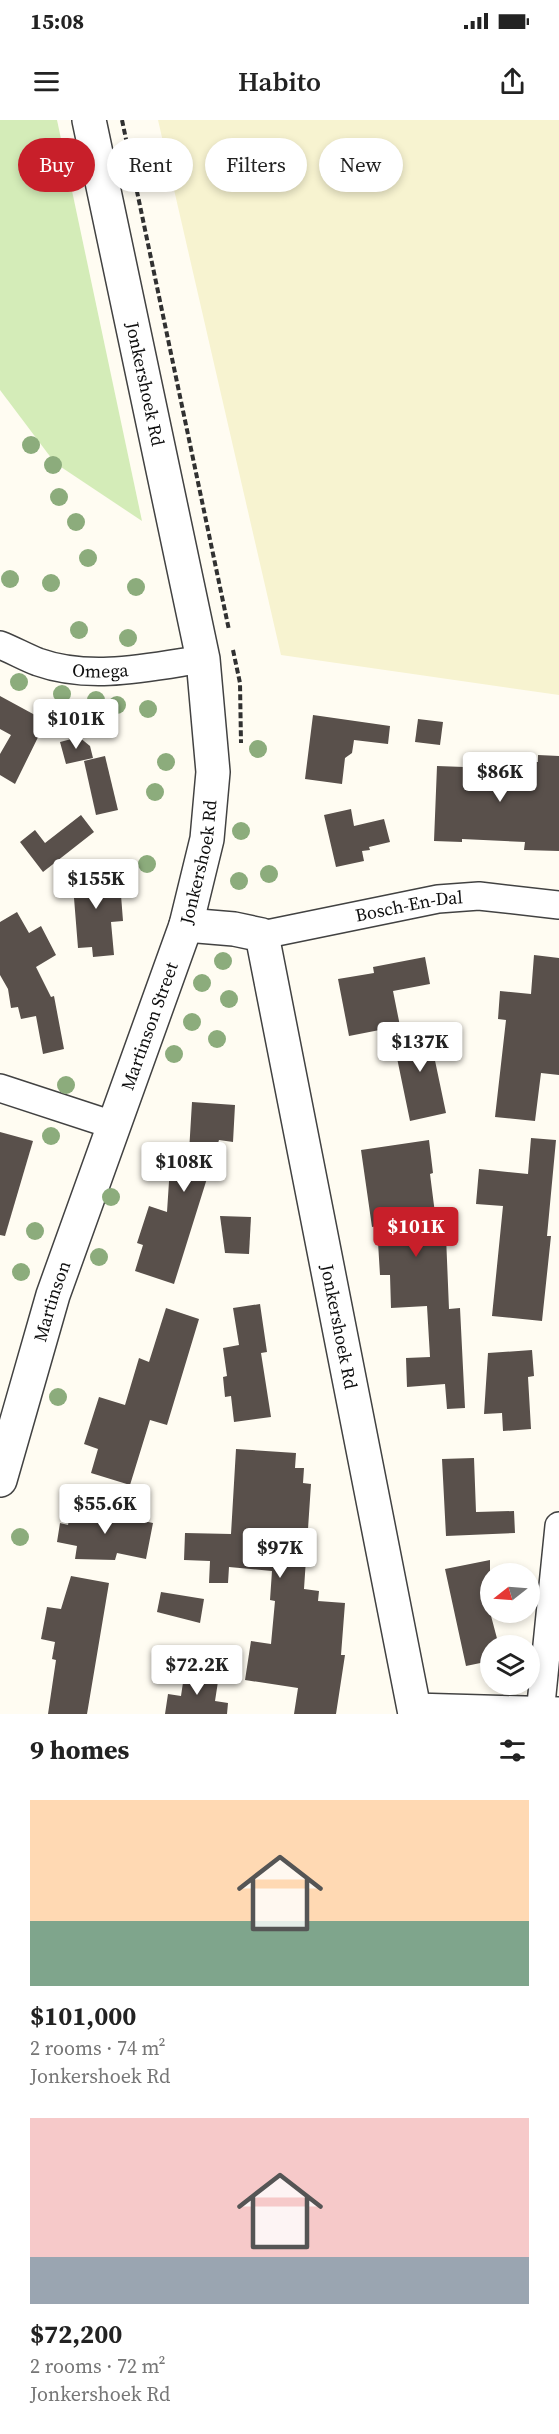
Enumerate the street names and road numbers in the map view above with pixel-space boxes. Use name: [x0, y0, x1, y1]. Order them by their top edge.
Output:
street label: Jonkershoek Rd: [120, 319, 171, 448]
street label: Omega: [71, 657, 130, 684]
street label: Jonkershoek Rd: [173, 799, 222, 928]
street label: Bosch-En-Dal: [353, 884, 464, 928]
street label: Martinson Street: [115, 958, 184, 1094]
street label: Martinson: [27, 1257, 76, 1345]
street label: Jonkershoek Rd: [315, 1261, 364, 1391]

